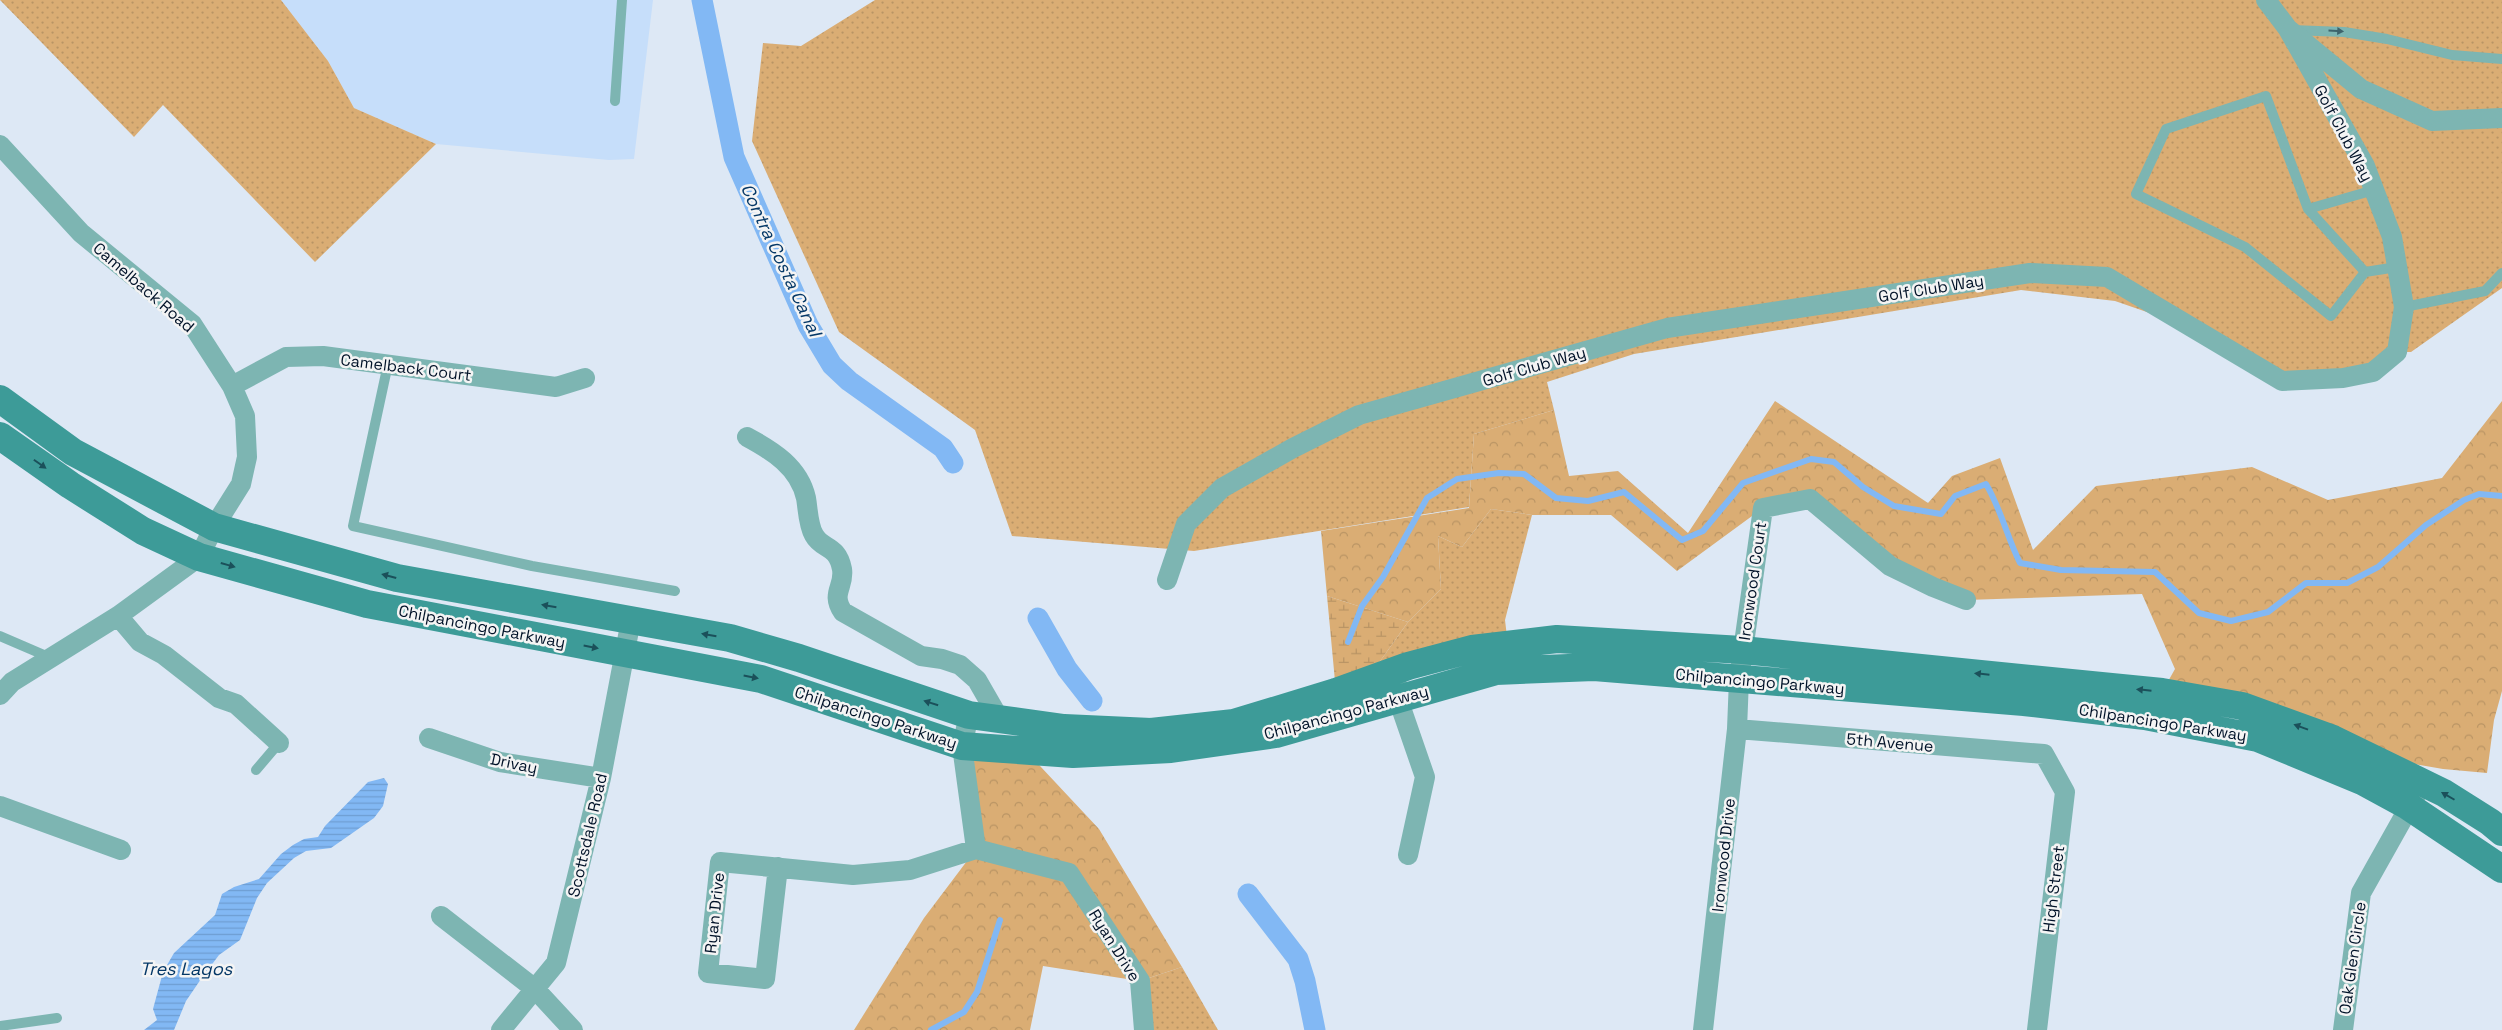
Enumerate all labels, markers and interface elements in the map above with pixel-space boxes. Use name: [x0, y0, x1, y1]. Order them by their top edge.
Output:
one-way arrow: [2329, 28, 2345, 36]
street label: Golf Club Way: [2309, 81, 2378, 185]
water label: Contra Costa Canal: [736, 180, 828, 342]
street label: Camelback Road: [89, 238, 199, 337]
street label: Golf Club Way: [1877, 270, 1985, 307]
street label: Golf Club Way: [1480, 342, 1588, 391]
street label: Camelback Court: [339, 349, 473, 386]
one-way arrow: [33, 459, 47, 469]
street label: Ironwood Court: [1734, 520, 1771, 642]
one-way arrow: [220, 562, 235, 570]
one-way arrow: [382, 571, 397, 579]
street label: Chilpancingo Parkway: [397, 600, 567, 653]
one-way arrow: [541, 601, 557, 609]
one-way arrow: [700, 630, 716, 638]
one-way arrow: [583, 643, 599, 651]
street label: Chilpancingo Parkway: [1675, 664, 1845, 699]
one-way arrow: [1974, 670, 1990, 678]
one-way arrow: [743, 673, 759, 681]
street label: Chilpancingo Parkway: [1262, 680, 1431, 745]
street label: Chilpancingo Parkway: [792, 681, 960, 754]
one-way arrow: [2136, 686, 2152, 694]
one-way arrow: [923, 698, 938, 706]
street label: Chilpancingo Parkway: [2078, 699, 2248, 746]
one-way arrow: [2294, 723, 2309, 730]
street label: 5th Avenue: [1846, 728, 1934, 757]
street label: Drivay: [488, 748, 539, 779]
street label: Scottsdale Road: [563, 771, 612, 899]
one-way arrow: [2442, 792, 2455, 801]
street label: Ironwood Drive: [1707, 797, 1740, 913]
street label: High Street: [2038, 844, 2069, 934]
street label: Ryan Drive: [700, 872, 729, 955]
street label: Oak Glen Circle: [2334, 900, 2371, 1016]
street label: Ryan Drive: [1084, 905, 1145, 985]
water label: Tres Lagos: [140, 957, 233, 980]

